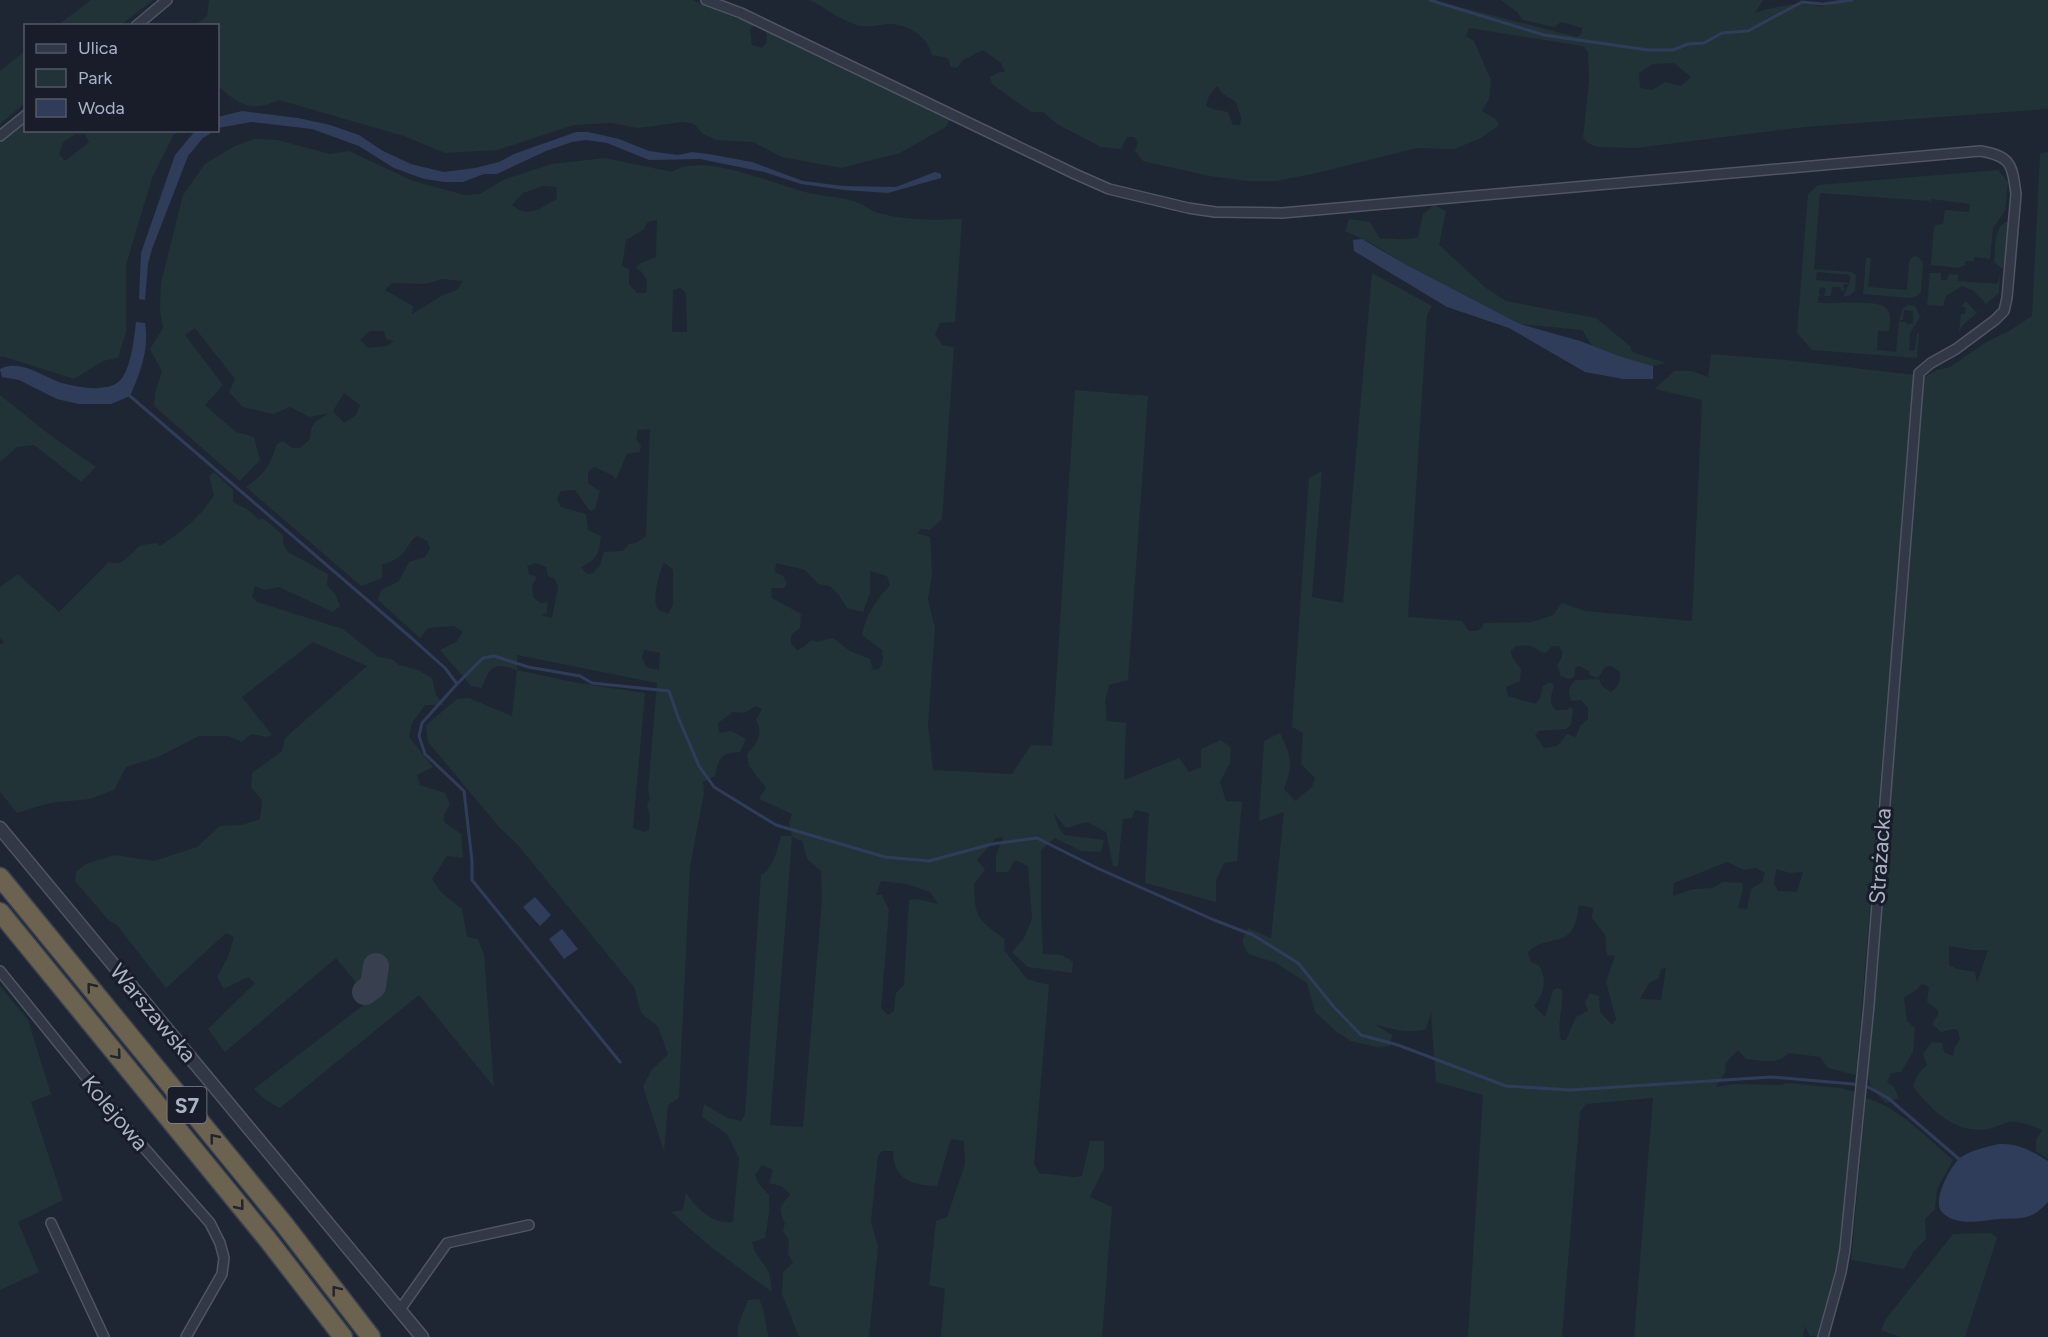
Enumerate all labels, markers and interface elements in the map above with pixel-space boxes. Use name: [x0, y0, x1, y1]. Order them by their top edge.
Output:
legend: [24, 24, 219, 132]
text: Ulica: [78, 37, 118, 59]
text: Park: [78, 67, 113, 89]
text: Woda: [78, 97, 125, 119]
street label: Strażacka: [1863, 807, 1897, 905]
street label: Warszawska: [104, 958, 202, 1068]
one-way arrow: [87, 983, 98, 994]
one-way arrow: [109, 1048, 120, 1059]
street label: Kolejowa: [76, 1070, 154, 1156]
road number: S7: [168, 1087, 207, 1123]
one-way arrow: [210, 1134, 221, 1145]
one-way arrow: [233, 1199, 244, 1210]
one-way arrow: [332, 1286, 343, 1297]

